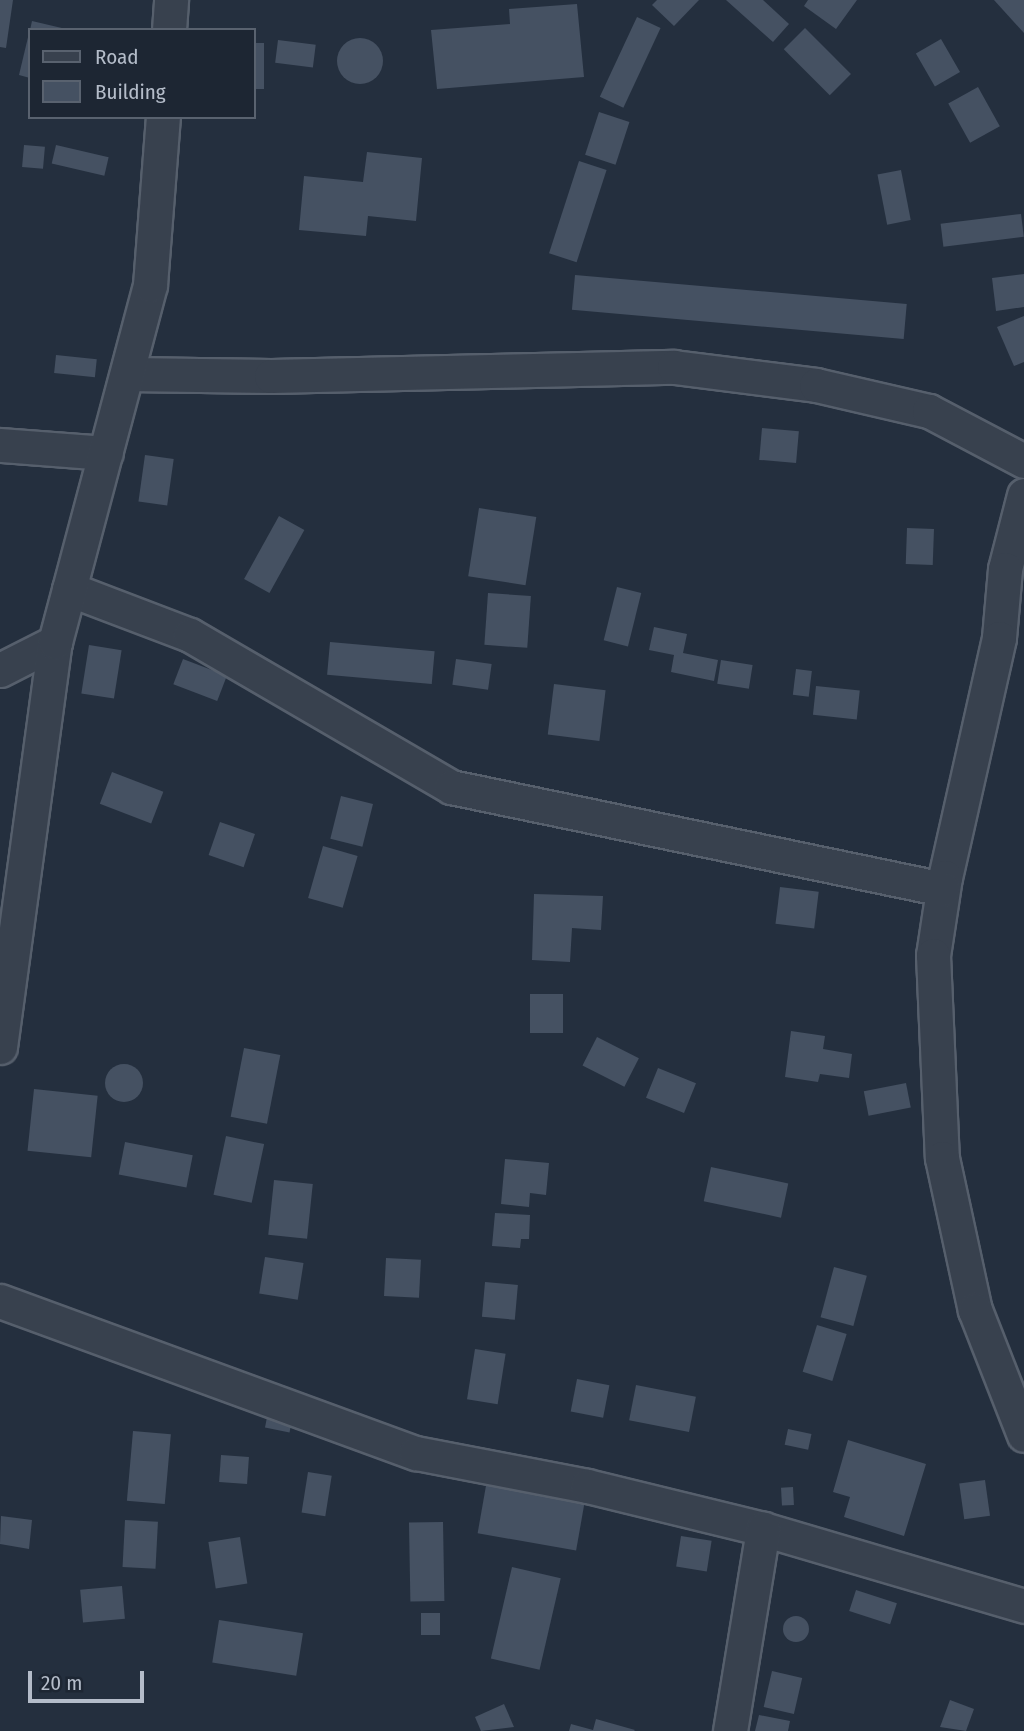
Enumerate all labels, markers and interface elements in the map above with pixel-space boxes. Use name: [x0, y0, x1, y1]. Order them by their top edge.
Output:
legend: [28, 28, 256, 119]
text: Road: [95, 44, 139, 70]
text: Building: [95, 79, 166, 105]
scale bar: [32, 1658, 147, 1702]
text: 20 m: [41, 1670, 82, 1696]

